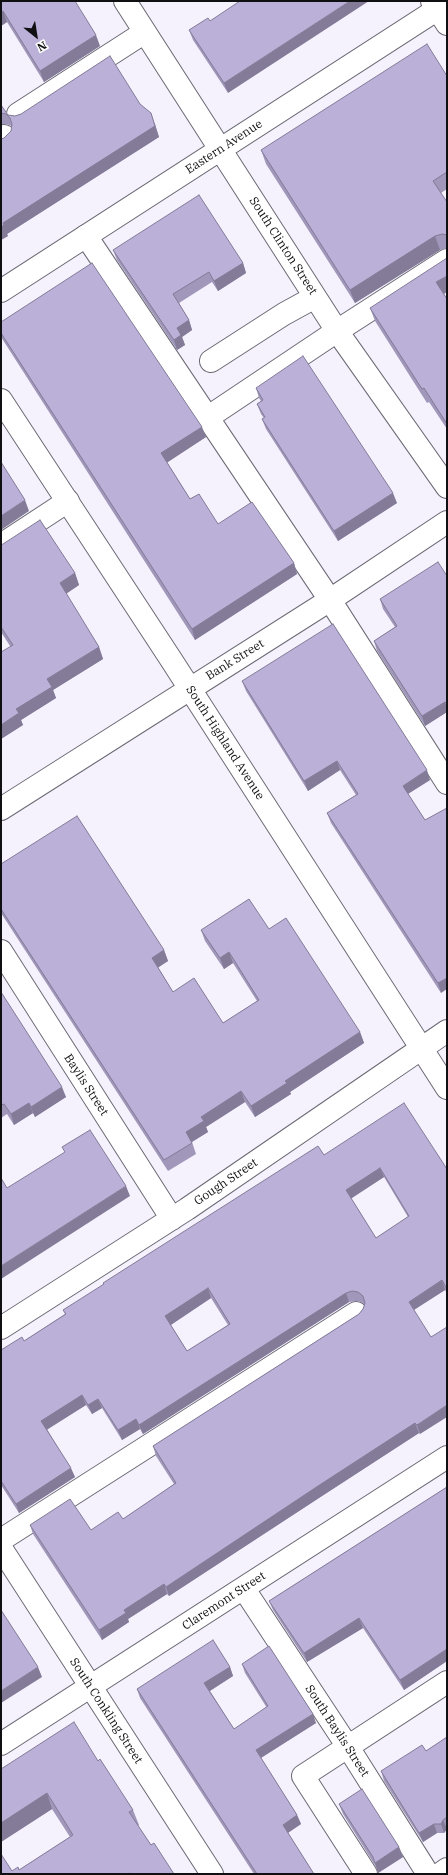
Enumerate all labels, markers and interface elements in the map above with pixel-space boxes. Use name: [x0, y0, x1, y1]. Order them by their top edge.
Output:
north arrow: [16, 16, 56, 56]
text: N: [35, 38, 49, 55]
street label: Eastern Avenue: [183, 117, 265, 177]
street label: South Clinton Street: [246, 194, 320, 298]
street label: Bank Street: [203, 636, 267, 684]
street label: South Highland Avenue: [183, 683, 267, 803]
street label: Baylis Street: [61, 1051, 111, 1119]
street label: Gough Street: [192, 1156, 260, 1208]
street label: Claremont Street: [180, 1569, 268, 1633]
street label: South Conkling Street: [66, 1656, 146, 1766]
street label: South Baylis Street: [302, 1682, 372, 1780]

